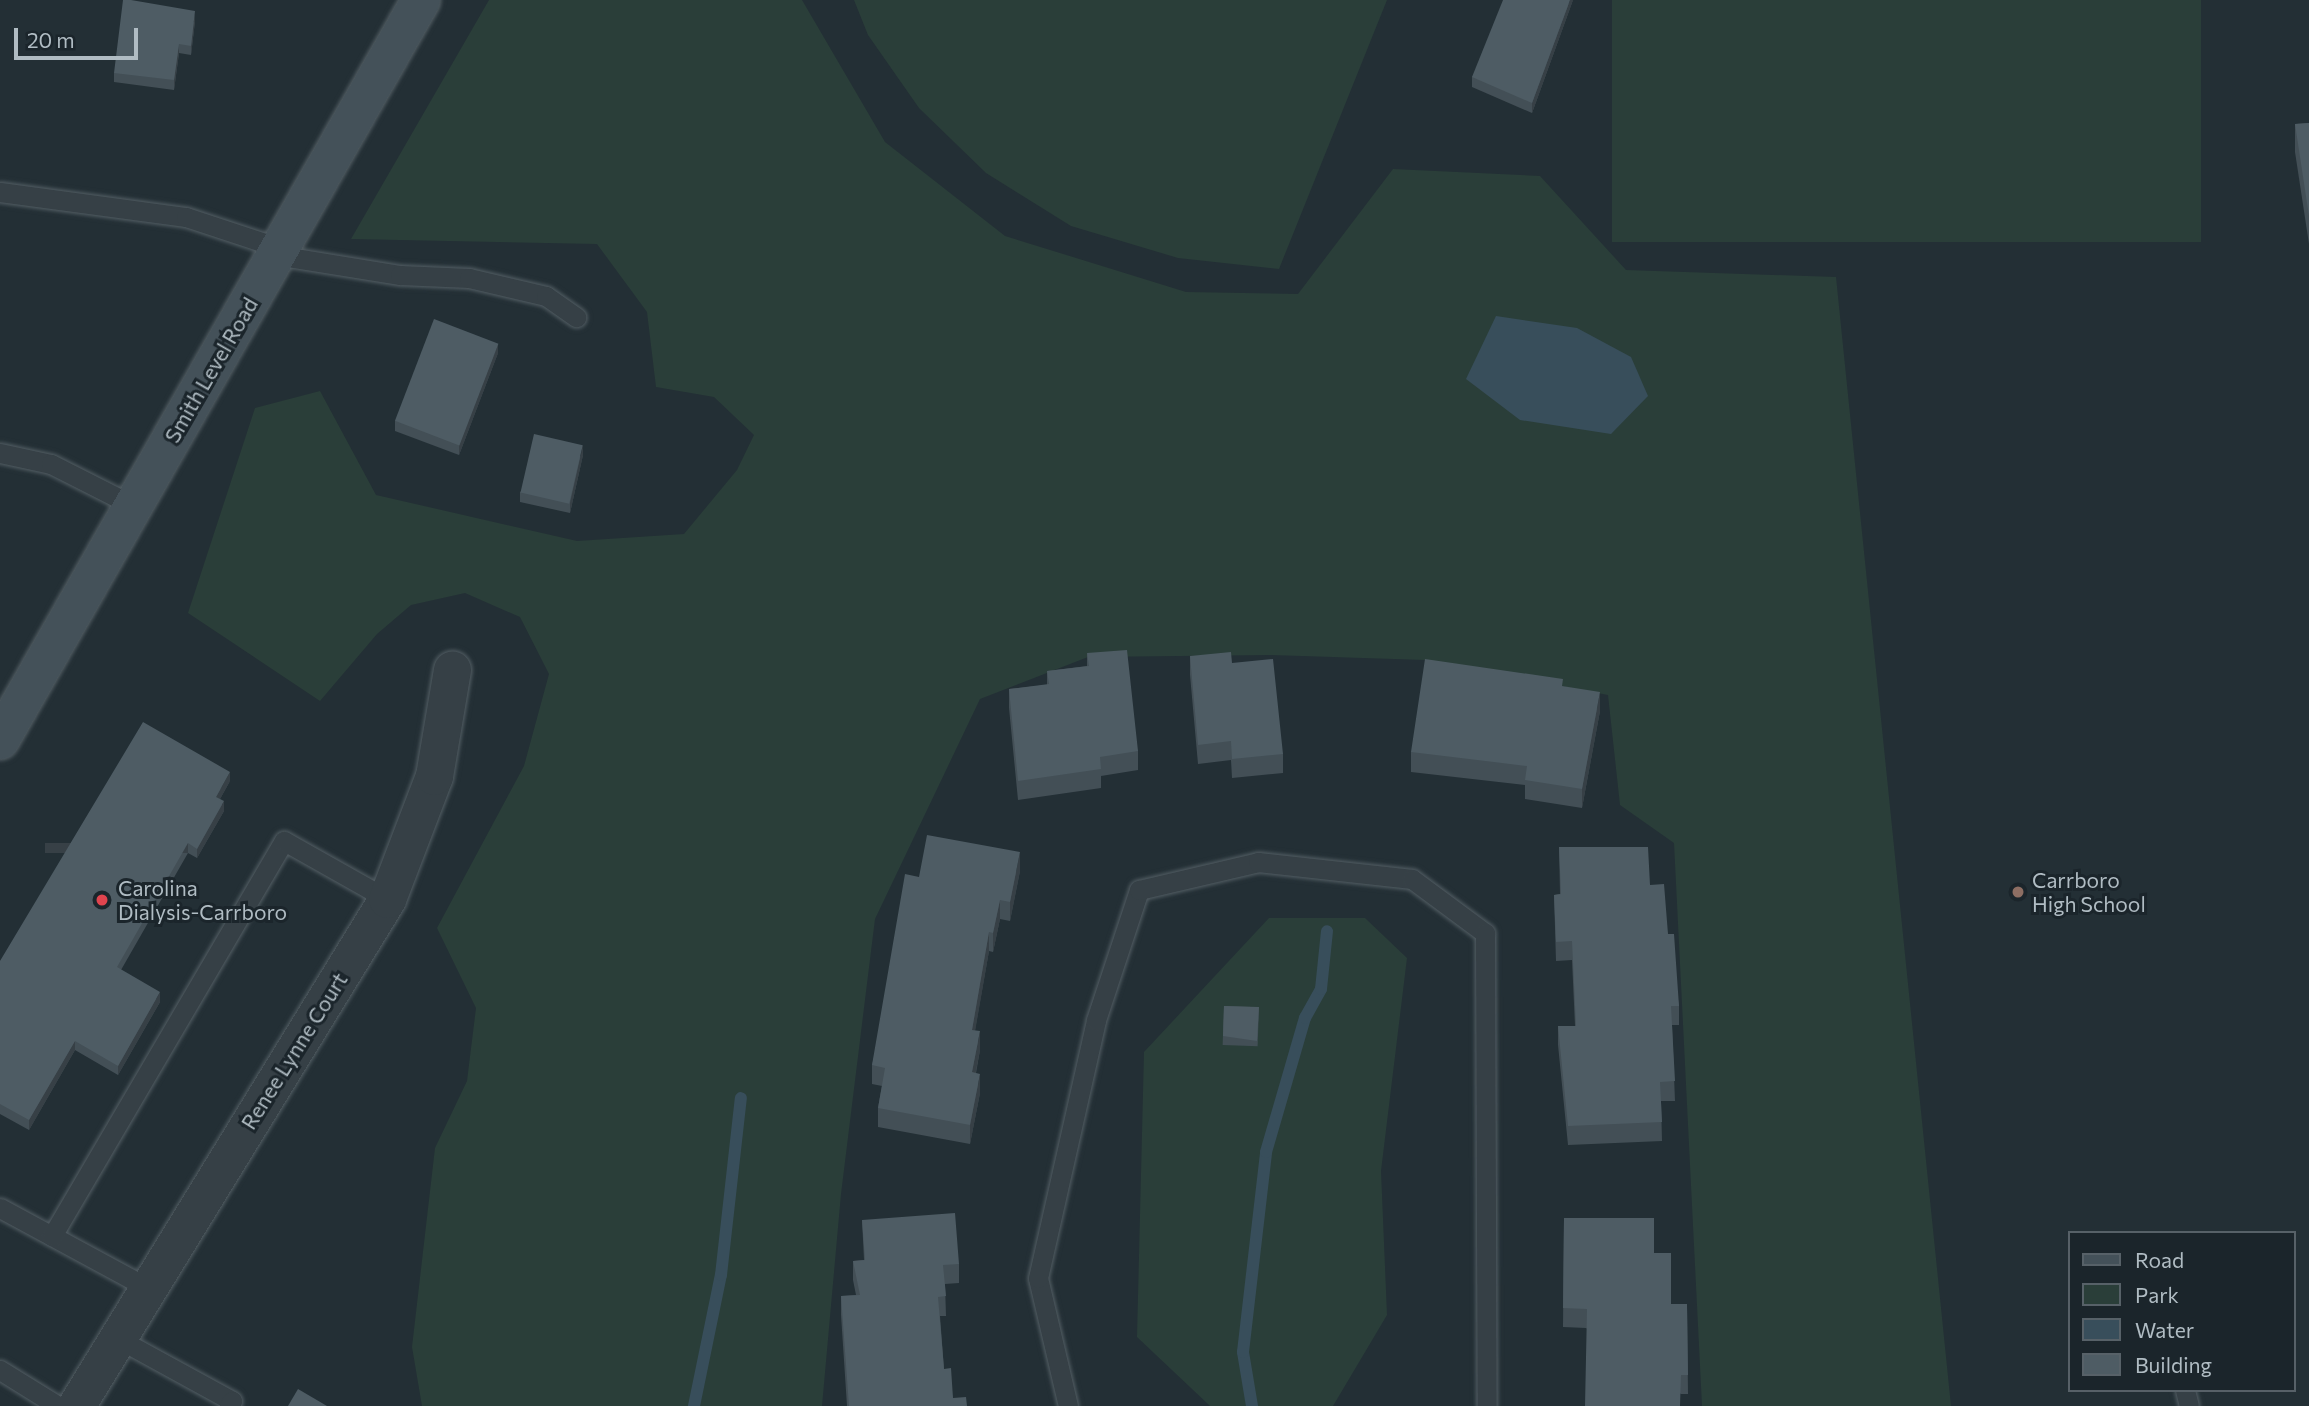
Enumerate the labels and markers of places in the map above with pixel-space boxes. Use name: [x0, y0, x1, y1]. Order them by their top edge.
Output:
place label: Carrboro High School: [2032, 867, 2146, 917]
place label: Carolina Dialysis-Carrboro: [118, 875, 287, 925]
marker: Carrboro High School: [2010, 884, 2026, 900]
marker: Carolina Dialysis-Carrboro: [92, 890, 112, 910]

